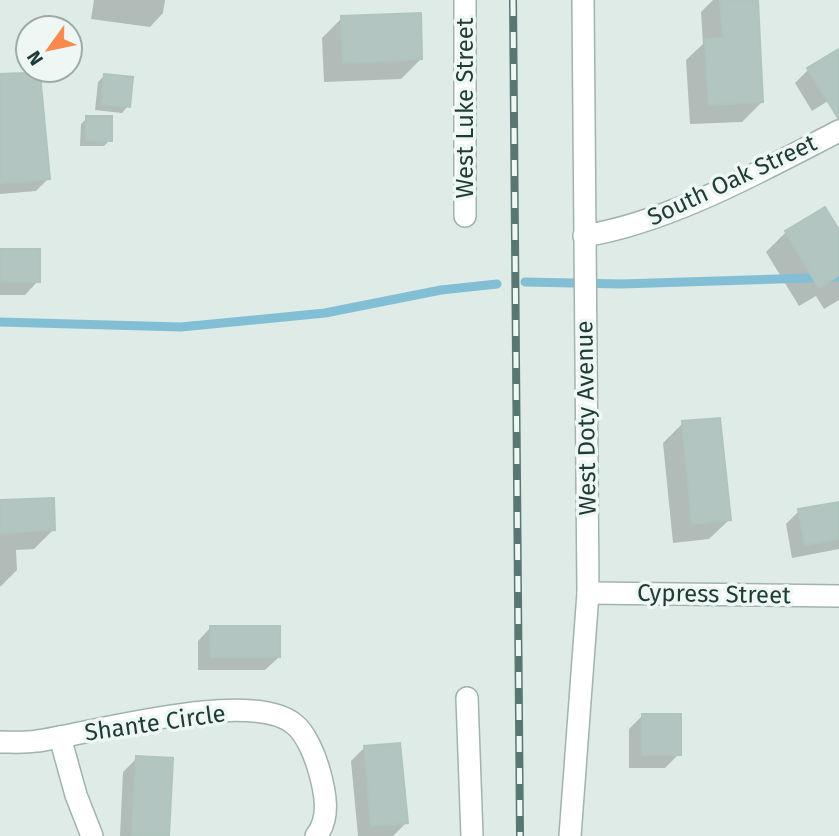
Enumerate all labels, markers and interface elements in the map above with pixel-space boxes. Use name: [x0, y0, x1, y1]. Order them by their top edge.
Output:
north arrow: [14, 14, 84, 84]
street label: West Luke Street: [451, 17, 479, 199]
text: N: [22, 46, 48, 70]
street label: South Oak Street: [643, 128, 821, 231]
street label: West Doty Avenue: [570, 320, 602, 516]
street label: Cypress Street: [637, 579, 791, 609]
street label: Shante Circle: [83, 699, 227, 747]

